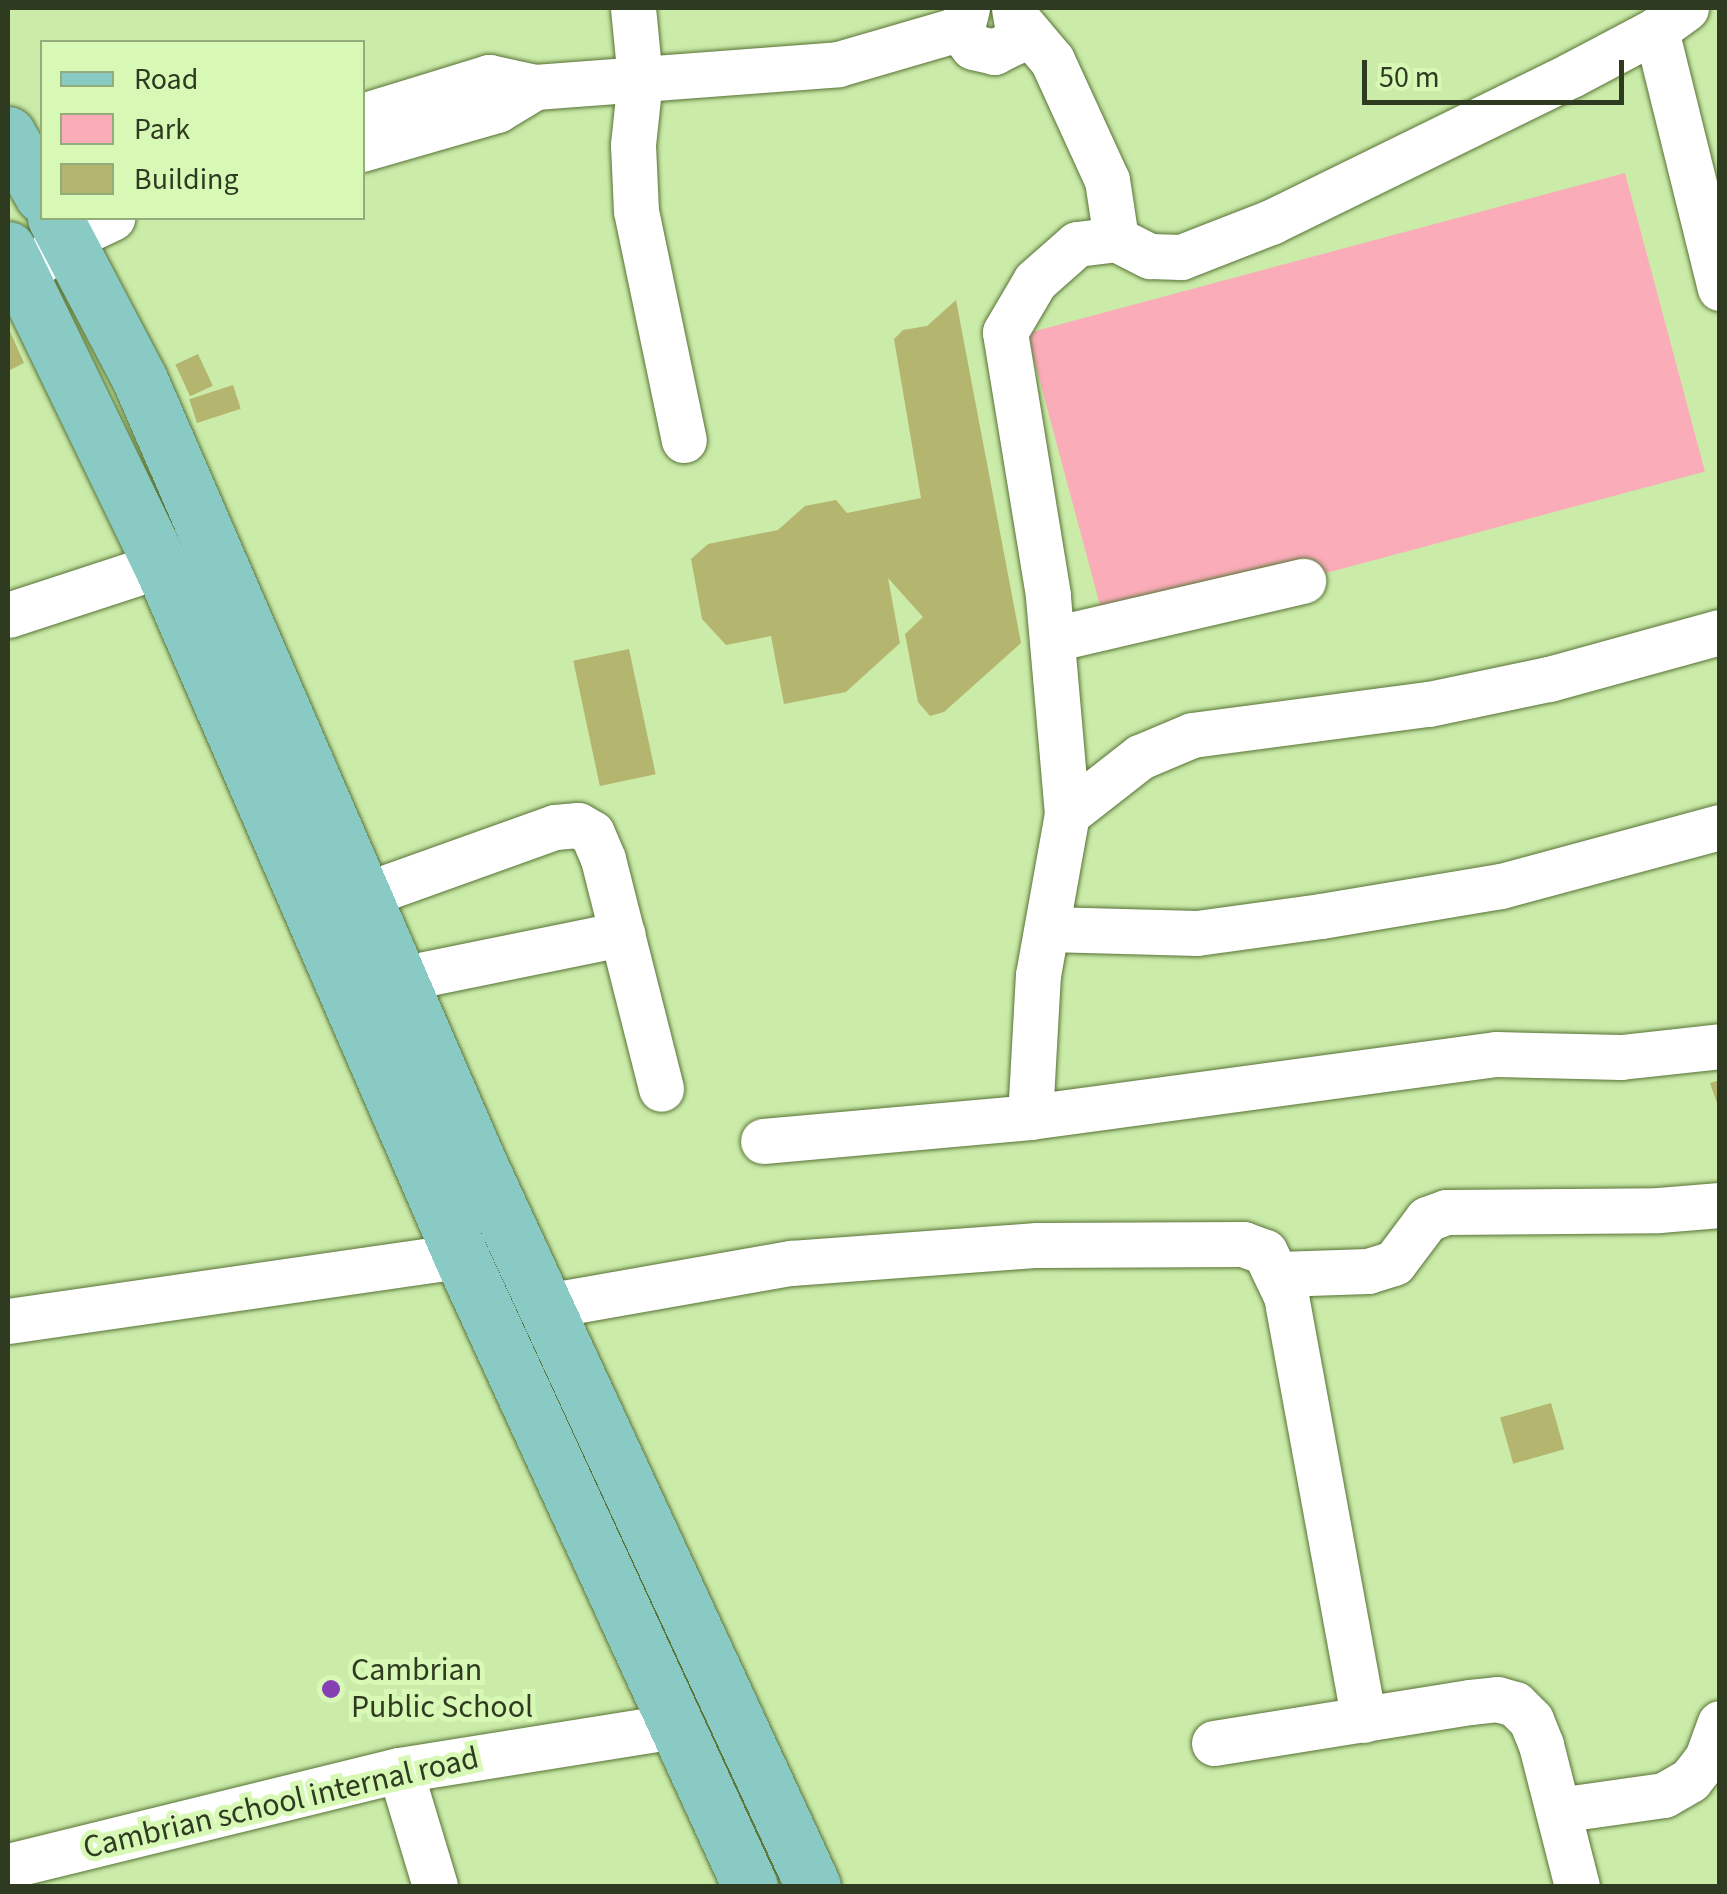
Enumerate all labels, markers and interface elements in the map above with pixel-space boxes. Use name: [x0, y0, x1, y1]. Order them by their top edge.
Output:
legend: [40, 40, 365, 220]
scale bar: [1367, 40, 1630, 102]
text: 50 m: [1379, 56, 1440, 99]
text: Road: [134, 58, 198, 101]
text: Park: [134, 108, 190, 151]
text: Building: [134, 158, 239, 201]
place label: Cambrian Public School: [351, 1652, 533, 1727]
marker: Cambrian Public School: [320, 1678, 342, 1700]
street label: Cambrian school internal road: [79, 1739, 483, 1867]

